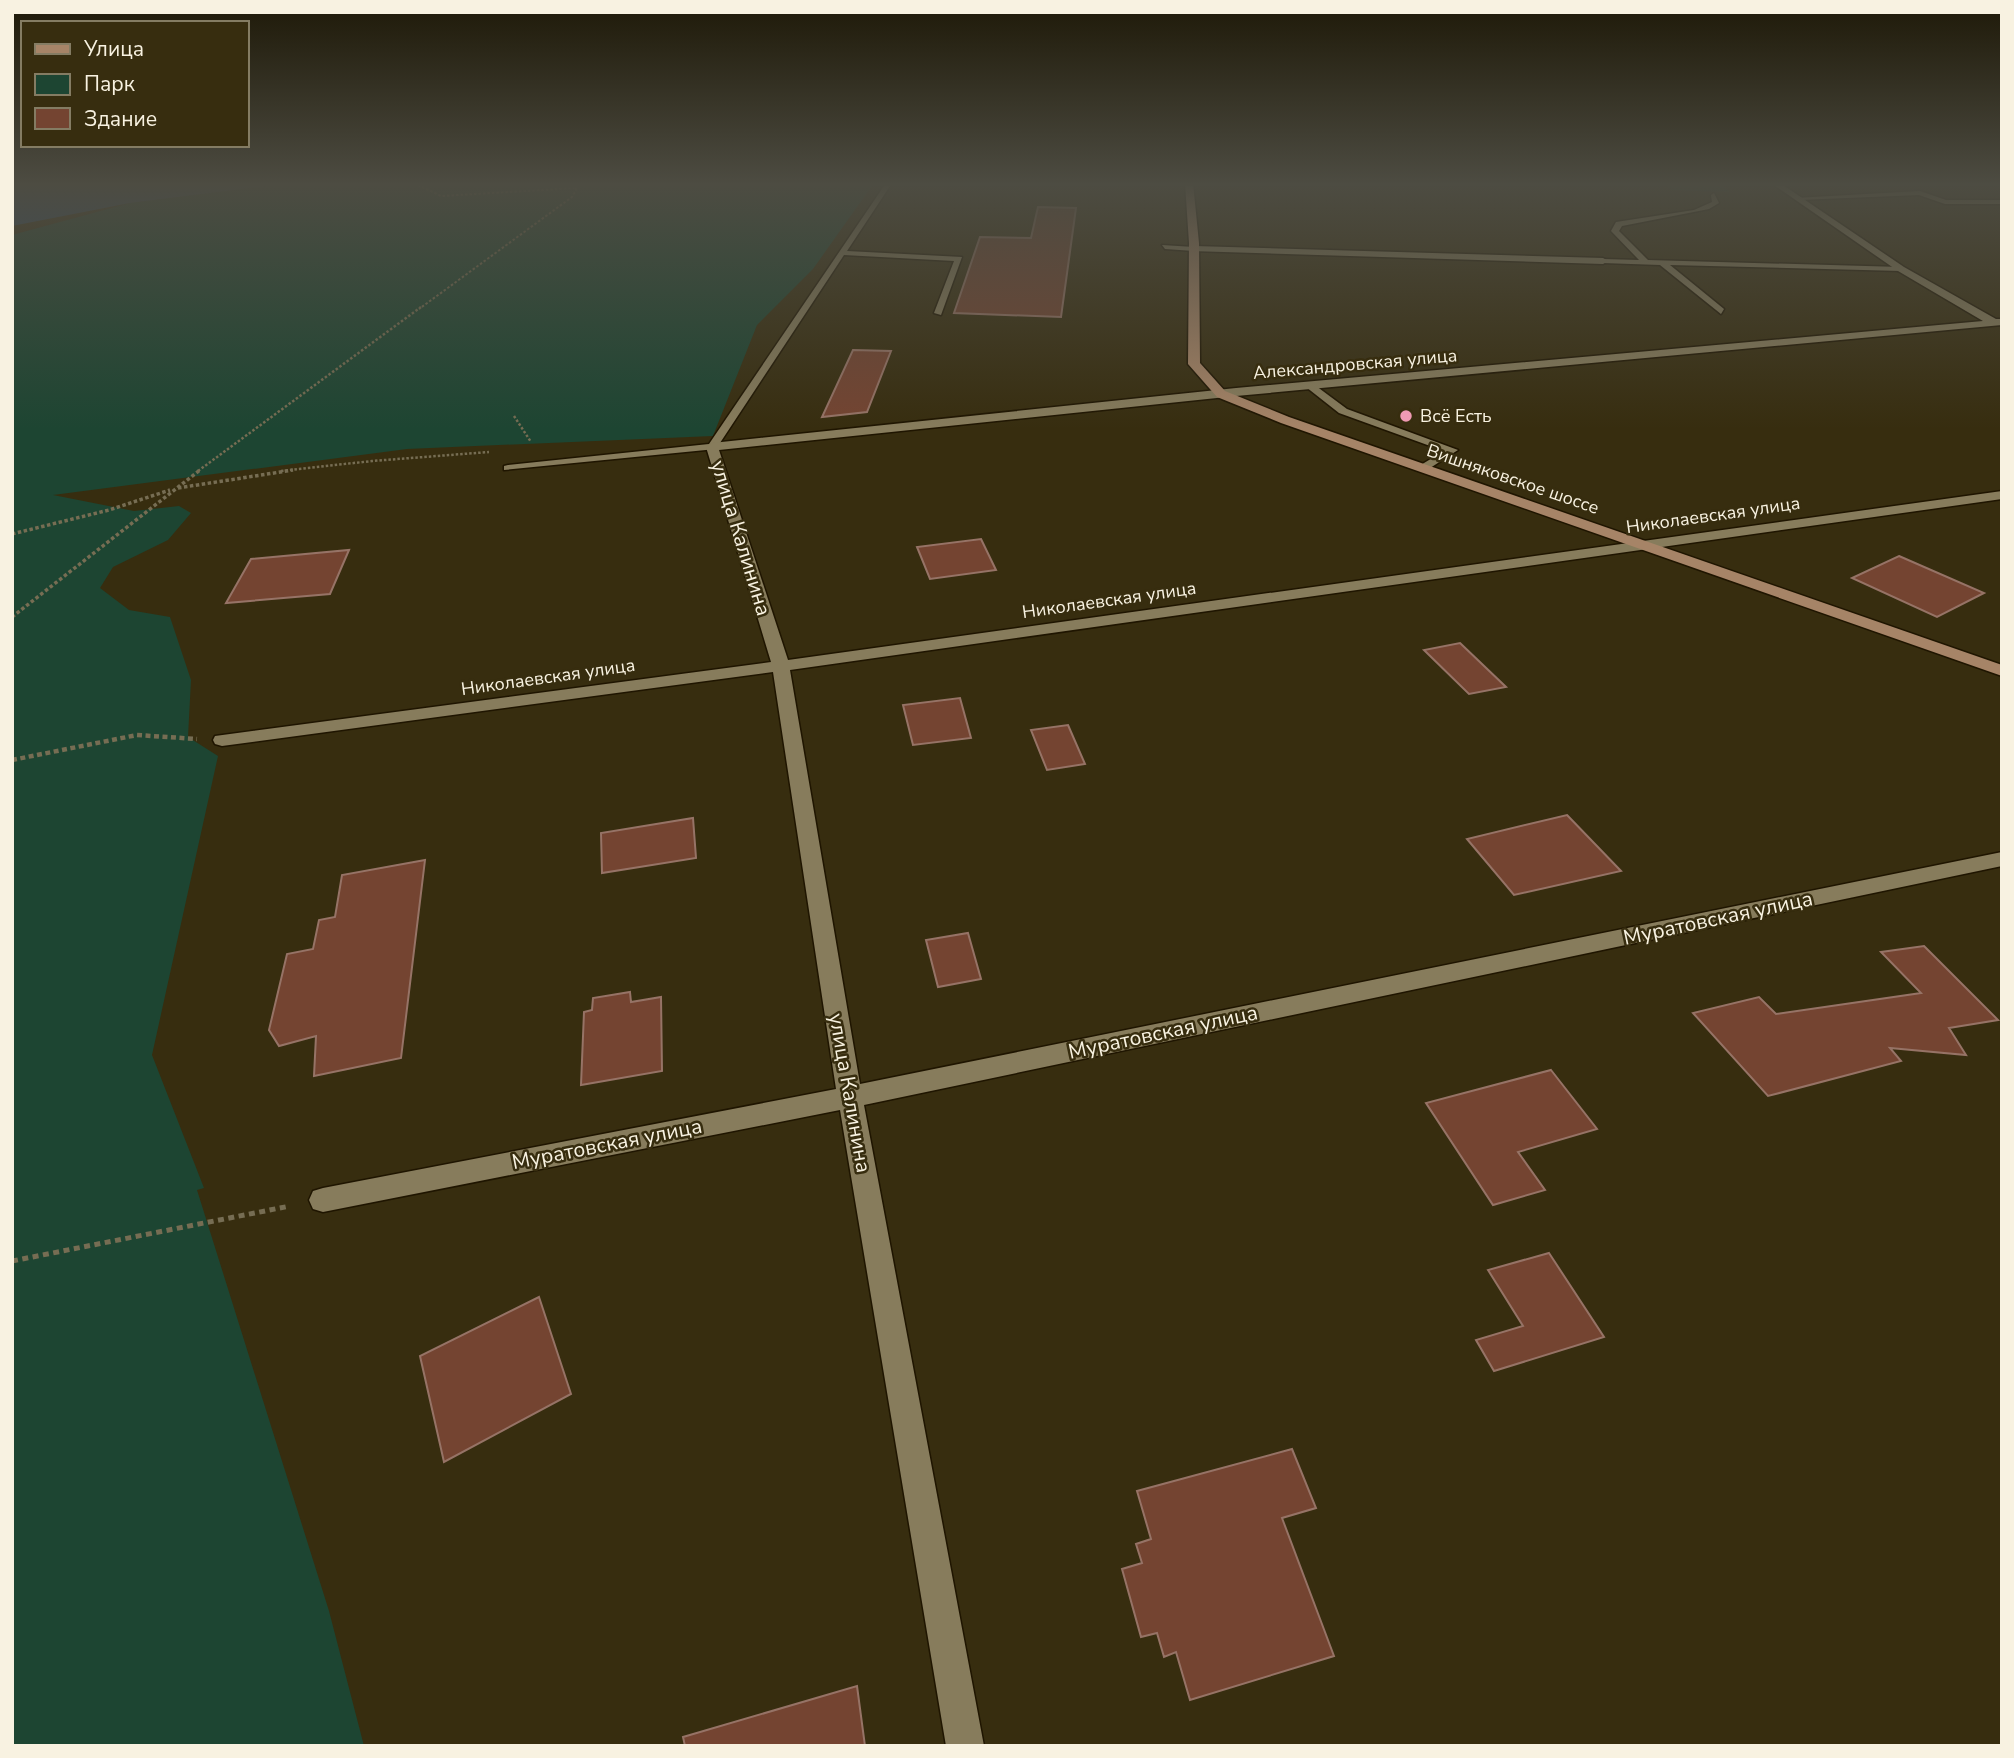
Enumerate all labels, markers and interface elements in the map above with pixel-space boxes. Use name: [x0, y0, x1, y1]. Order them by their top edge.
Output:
legend: [21, 21, 248, 147]
text: Улица: [83, 35, 144, 63]
text: Парк: [84, 70, 136, 98]
text: Здание: [84, 105, 157, 133]
street label: Александровская улица: [1252, 343, 1458, 385]
place label: Всё Есть: [1420, 404, 1492, 428]
marker: Всё Есть: [1398, 408, 1414, 424]
street label: Вишняковское шоссе: [1424, 438, 1602, 520]
street label: улица Калинина: [704, 457, 778, 619]
street label: Николаевская улица: [1624, 491, 1802, 539]
street label: Николаевская улица: [1020, 576, 1198, 624]
street label: Николаевская улица: [459, 653, 637, 701]
street label: Муратовская улица: [1621, 884, 1815, 952]
street label: Муратовская улица: [1066, 998, 1260, 1066]
street label: улица Калинина: [822, 1011, 878, 1175]
street label: Муратовская улица: [510, 1112, 704, 1176]

